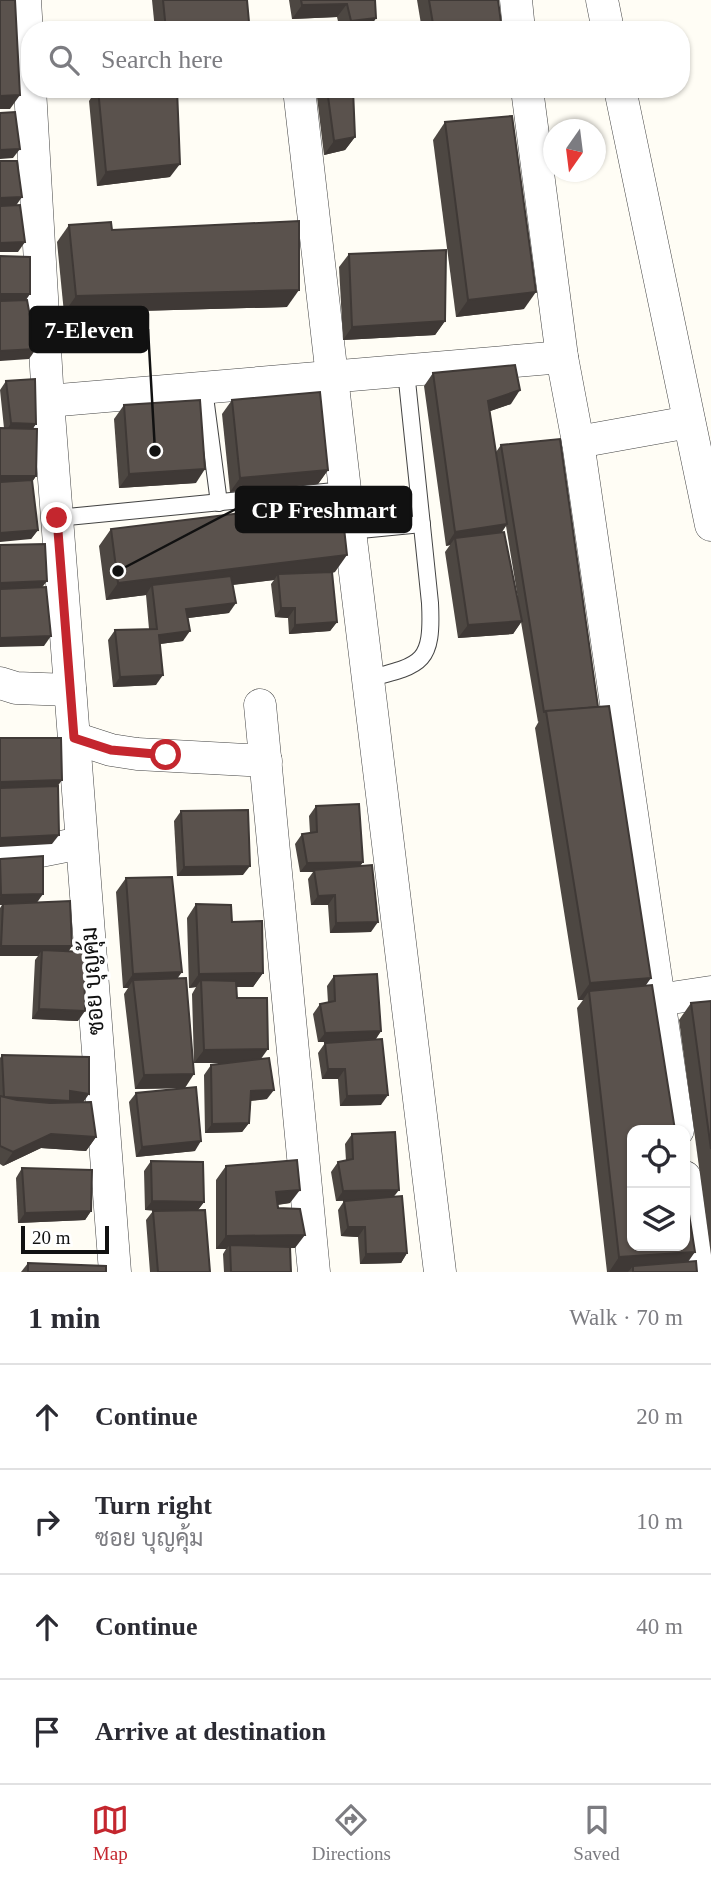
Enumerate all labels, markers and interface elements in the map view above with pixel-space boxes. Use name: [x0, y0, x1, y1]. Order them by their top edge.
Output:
search box: [21, 21, 690, 98]
icon: search: [45, 41, 83, 79]
text: Search here: [101, 45, 223, 74]
north arrow: [543, 119, 606, 182]
callout: 7-Eleven: [30, 307, 148, 352]
text: 7-Eleven: [44, 317, 134, 343]
callout: CP Freshmart: [236, 487, 411, 532]
text: CP Freshmart: [251, 497, 397, 523]
route end: [41, 502, 72, 533]
route start: [150, 739, 181, 770]
street label: ซอย บุญคุ้ม: [73, 926, 112, 1036]
map controls: [627, 1125, 690, 1251]
button: locate: [627, 1125, 690, 1188]
button: layers: [627, 1188, 690, 1251]
scale bar: [21, 1223, 108, 1255]
text: 20 m: [32, 1227, 71, 1248]
text: 1 min: [28, 1301, 101, 1334]
text: Walk · 70 m: [569, 1305, 683, 1330]
icon: ahead: [28, 1398, 66, 1436]
text: Continue: [95, 1402, 198, 1431]
text: 20 m: [636, 1404, 683, 1429]
text: Turn right: [95, 1491, 212, 1520]
icon: right: [28, 1503, 66, 1541]
text: 10 m: [636, 1509, 683, 1534]
text: ซอย บุญคุ้ม: [95, 1526, 204, 1551]
icon: ahead: [28, 1608, 66, 1646]
text: Continue: [95, 1612, 198, 1641]
text: 40 m: [636, 1614, 683, 1639]
icon: arrive: [28, 1713, 66, 1751]
text: Arrive at destination: [95, 1717, 326, 1746]
tab: Map: [91, 1801, 129, 1865]
tab: Directions: [312, 1801, 391, 1865]
tab: Saved: [573, 1801, 620, 1865]

